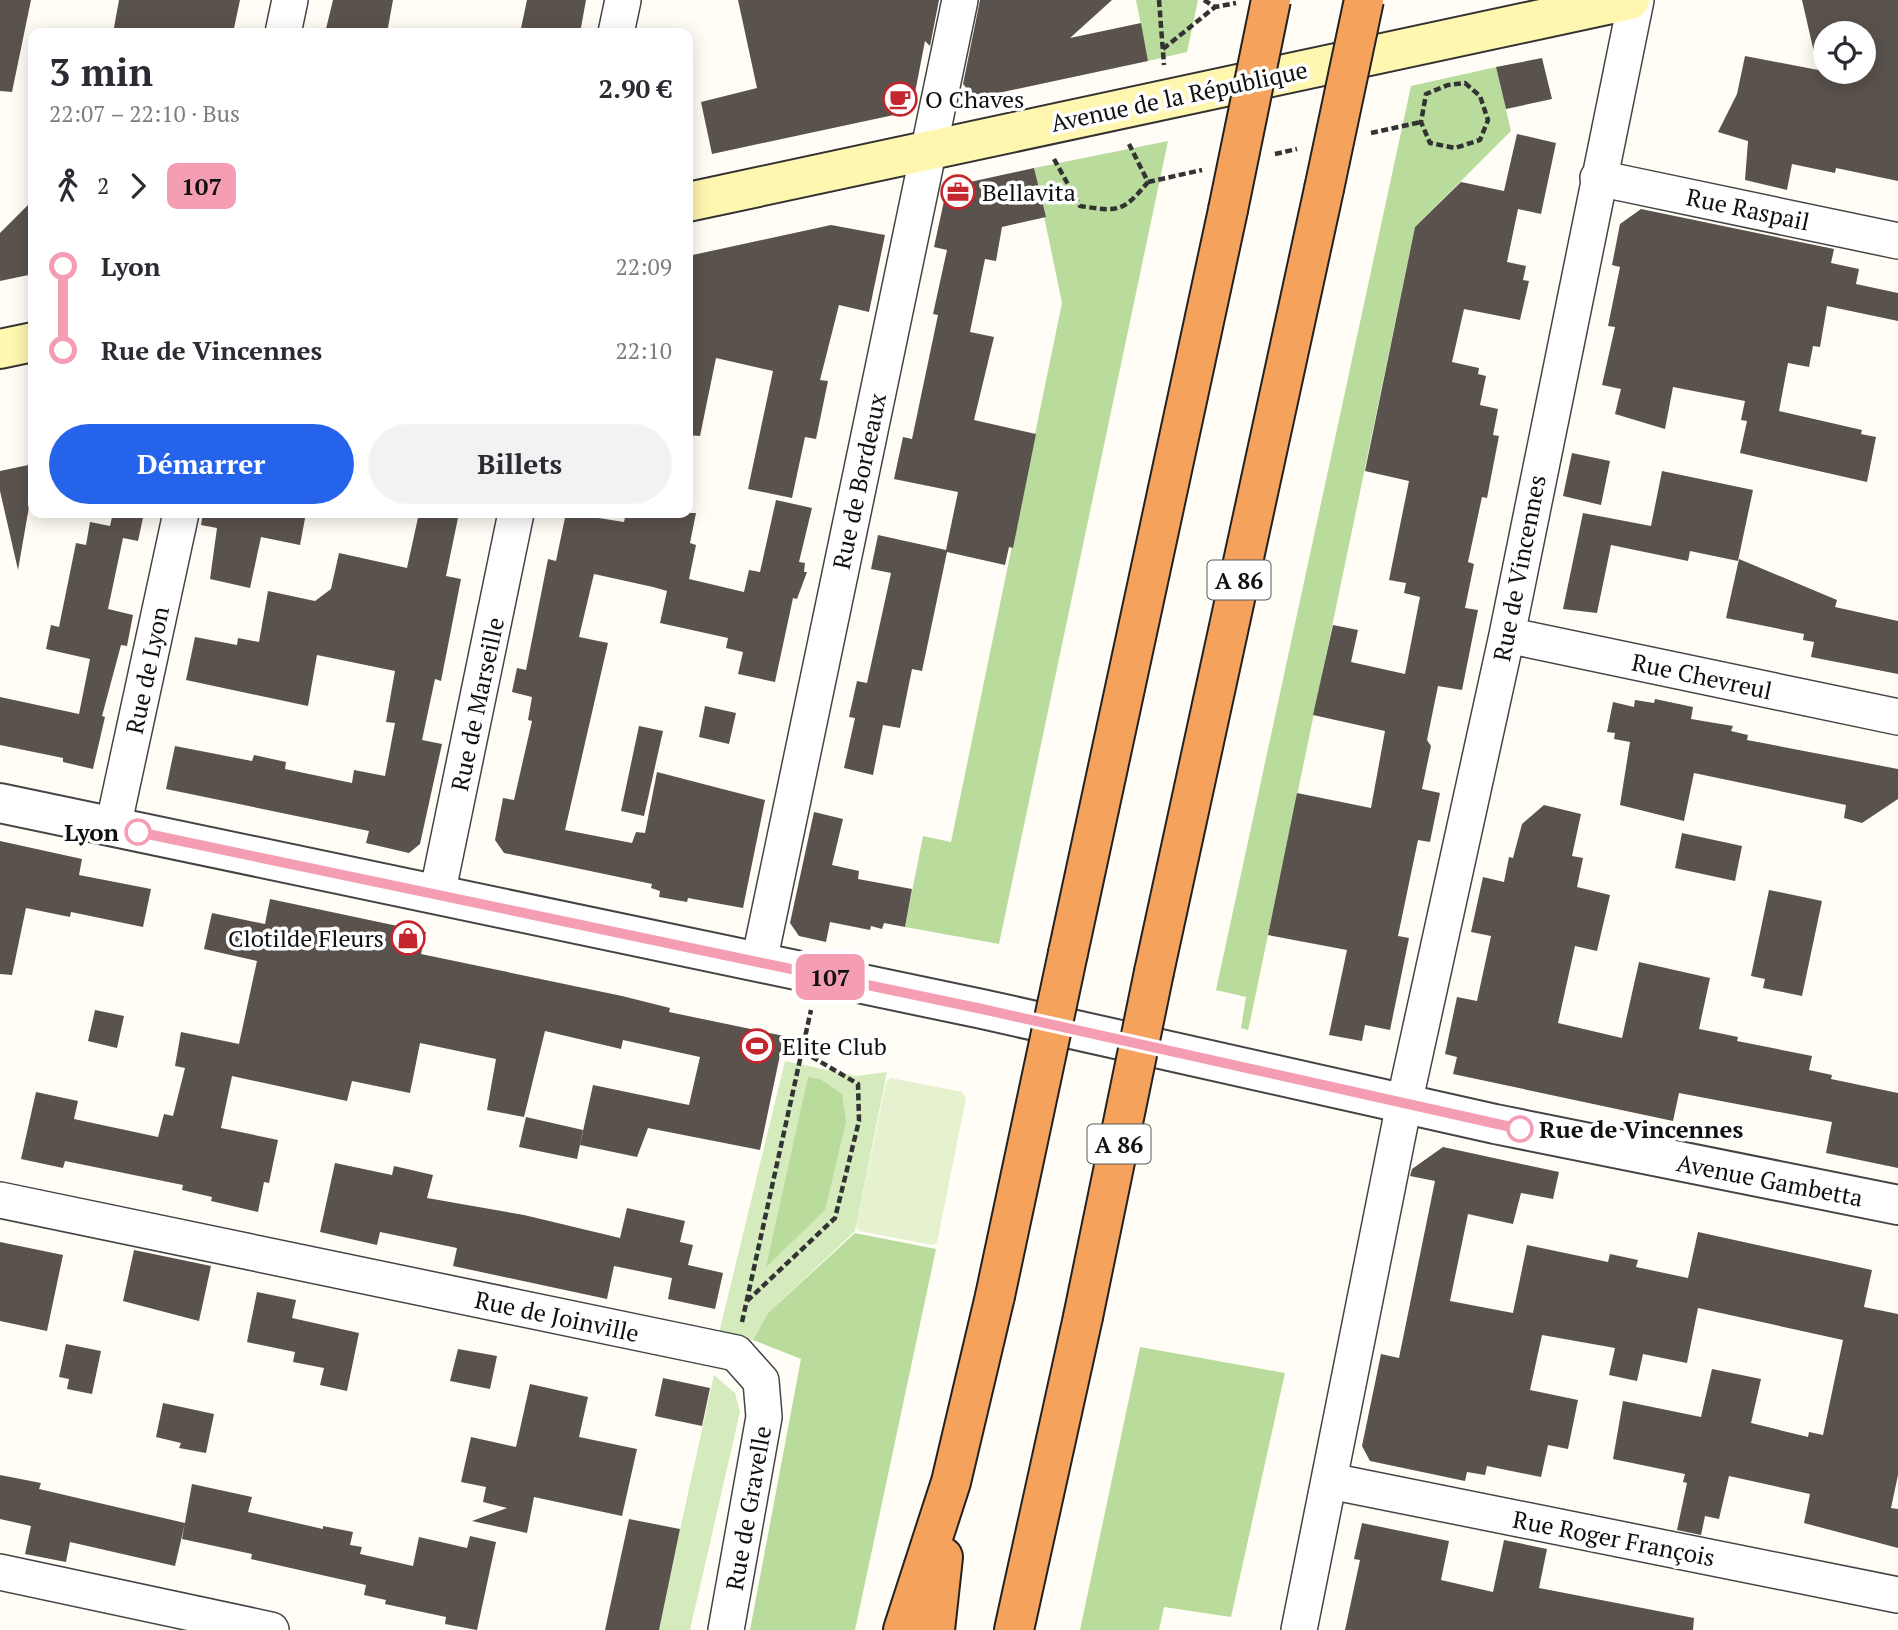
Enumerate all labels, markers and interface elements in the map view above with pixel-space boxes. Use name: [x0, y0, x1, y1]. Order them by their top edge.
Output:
map controls: [1813, 21, 1876, 84]
button: locate: [1813, 21, 1876, 84]
text: 3 min: [49, 47, 153, 97]
street label: Avenue de la République: [1048, 53, 1310, 139]
text: 2.90 €: [599, 71, 672, 105]
cafe icon: O Chaves: [881, 80, 919, 118]
place label: O Chaves: [925, 83, 1024, 115]
text: 22:07 – 22:10 · Bus: [49, 98, 240, 129]
icon: walk: [49, 167, 87, 205]
icon: forward: [119, 167, 157, 205]
text: 2: [97, 170, 109, 201]
text: 107: [181, 170, 222, 202]
office icon: Bellavita: [939, 173, 977, 211]
place label: Bellavita: [982, 176, 1076, 208]
street label: Rue Raspail: [1684, 180, 1812, 238]
text: Lyon: [101, 249, 160, 283]
text: 22:09: [615, 251, 672, 282]
text: Rue de Vincennes: [101, 333, 322, 367]
text: 22:10: [615, 335, 672, 366]
street label: Rue de Bordeaux: [825, 390, 893, 572]
button: Démarrer: [49, 424, 354, 504]
button: Billets: [368, 424, 672, 504]
street label: Rue de Vincennes: [1485, 472, 1553, 664]
road number: A 86: [1208, 560, 1270, 600]
street label: Rue de Lyon: [118, 603, 176, 737]
street label: Rue de Marseille: [443, 614, 511, 794]
street label: Rue Chevreul: [1629, 646, 1775, 706]
place label: Lyon: [64, 816, 120, 848]
marker: Lyon: [125, 819, 151, 845]
shop icon: Clotilde Fleurs: [389, 919, 427, 957]
place label: Clotilde Fleurs: [228, 922, 384, 954]
line badge: 107: [790, 954, 870, 1000]
text: 107: [810, 961, 850, 993]
sports icon: Elite Club: [738, 1027, 776, 1065]
place label: Elite Club: [782, 1030, 887, 1062]
place label: Rue de Vincennes: [1539, 1113, 1743, 1145]
marker: Rue de Vincennes: [1507, 1116, 1533, 1142]
road number: A 86: [1088, 1124, 1150, 1163]
street label: Avenue Gambetta: [1674, 1146, 1866, 1214]
street label: Rue de Joinville: [472, 1283, 642, 1349]
street label: Rue de Gravelle: [718, 1423, 778, 1593]
street label: Rue Roger François: [1510, 1503, 1718, 1573]

